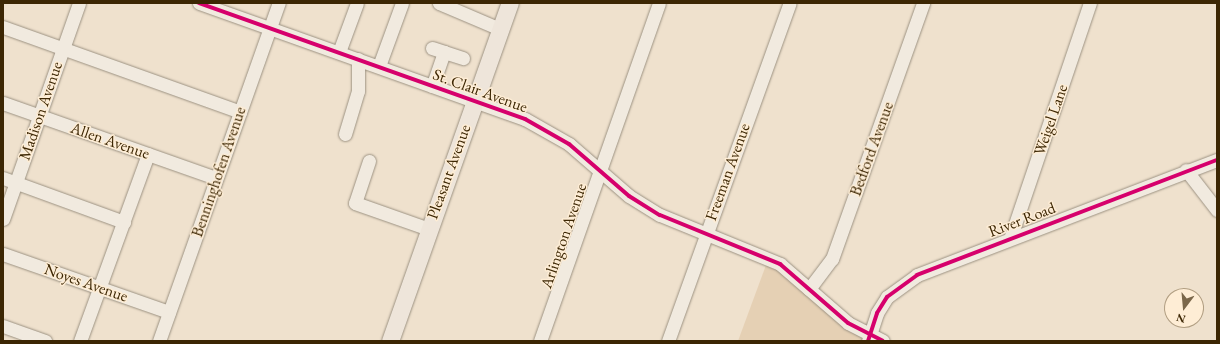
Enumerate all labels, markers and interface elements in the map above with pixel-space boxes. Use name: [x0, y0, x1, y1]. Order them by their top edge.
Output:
street label: Madison Avenue: [15, 59, 67, 163]
street label: St. Clair Avenue: [430, 65, 530, 117]
street label: Weigel Lane: [1030, 82, 1072, 158]
street label: Bedford Avenue: [846, 99, 898, 199]
street label: Benninghofen Avenue: [188, 104, 250, 240]
street label: Allen Avenue: [68, 118, 152, 164]
street label: Freeman Avenue: [701, 121, 755, 223]
street label: Pleasant Avenue: [423, 122, 475, 222]
street label: Arlington Avenue: [537, 181, 591, 291]
street label: River Road: [986, 198, 1058, 242]
street label: Noyes Avenue: [42, 260, 130, 306]
north arrow: [1164, 288, 1204, 328]
text: N: [1175, 311, 1187, 327]

